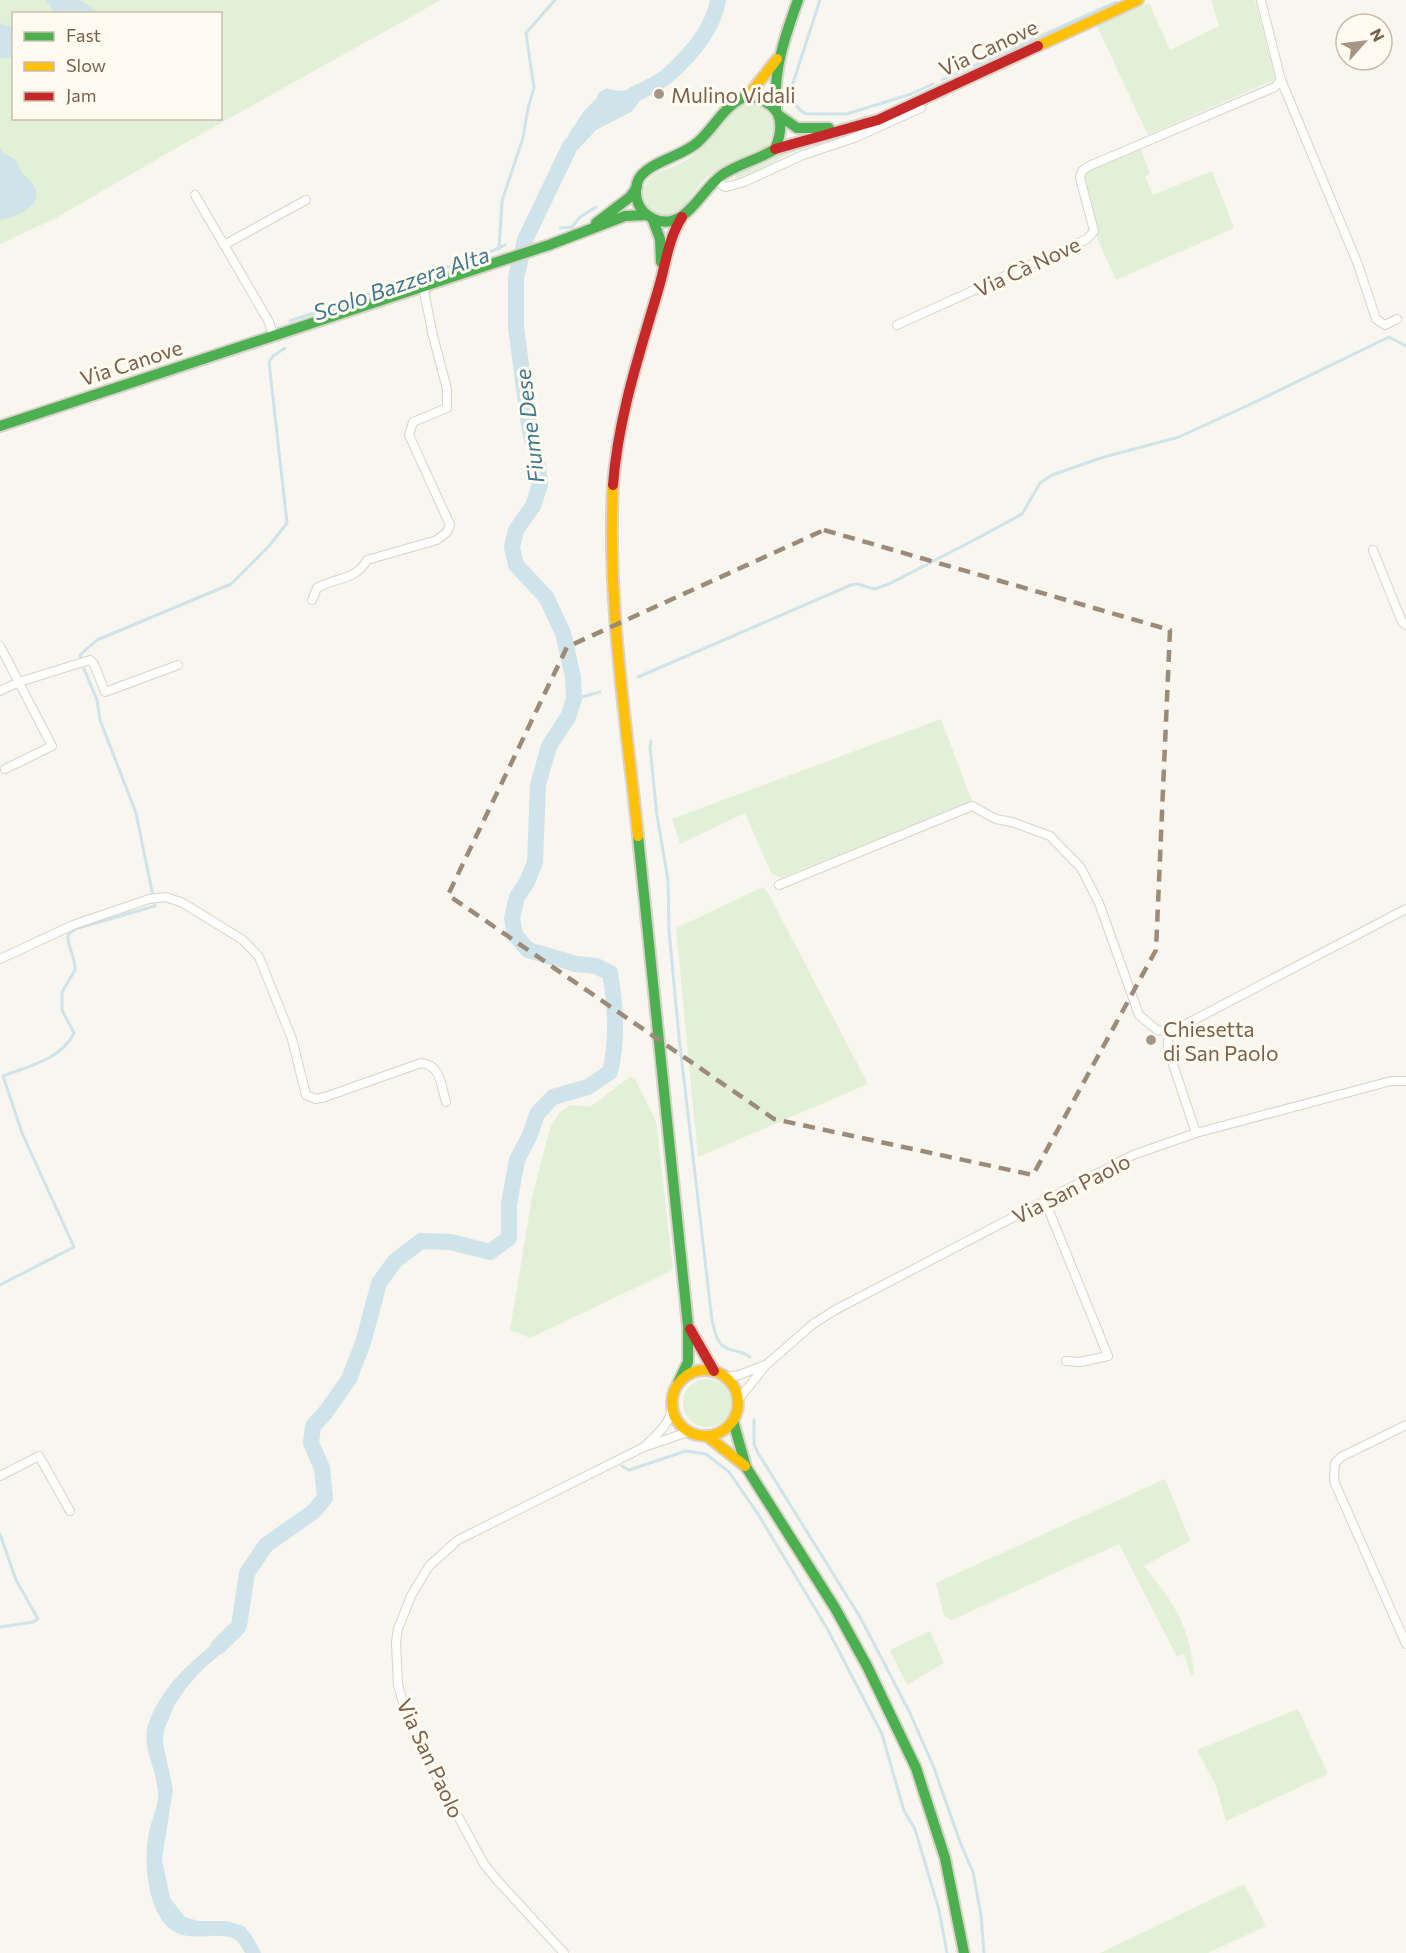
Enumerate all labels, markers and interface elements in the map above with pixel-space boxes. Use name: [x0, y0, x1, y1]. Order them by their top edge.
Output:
legend: [12, 12, 222, 120]
north arrow: [1334, 12, 1394, 72]
street label: Via Canove: [935, 13, 1041, 81]
text: Fast: [66, 24, 101, 46]
text: N: [1366, 25, 1389, 44]
text: Slow: [66, 54, 106, 76]
place label: Mulino Vidali: [671, 82, 796, 107]
text: Jam: [66, 84, 96, 106]
marker: Mulino Vidali: [652, 87, 666, 101]
street label: Via Cà Nove: [970, 231, 1084, 301]
water label: Scolo Bazzera Alta: [309, 240, 493, 326]
street label: Via Canove: [77, 334, 185, 390]
water label: Fiume Dese: [509, 367, 549, 485]
place label: Chiesetta di San Paolo: [1163, 1016, 1279, 1065]
marker: Chiesetta di San Paolo: [1144, 1033, 1158, 1047]
street label: Via San Paolo: [1008, 1148, 1134, 1228]
street label: Via San Paolo: [392, 1694, 470, 1822]

